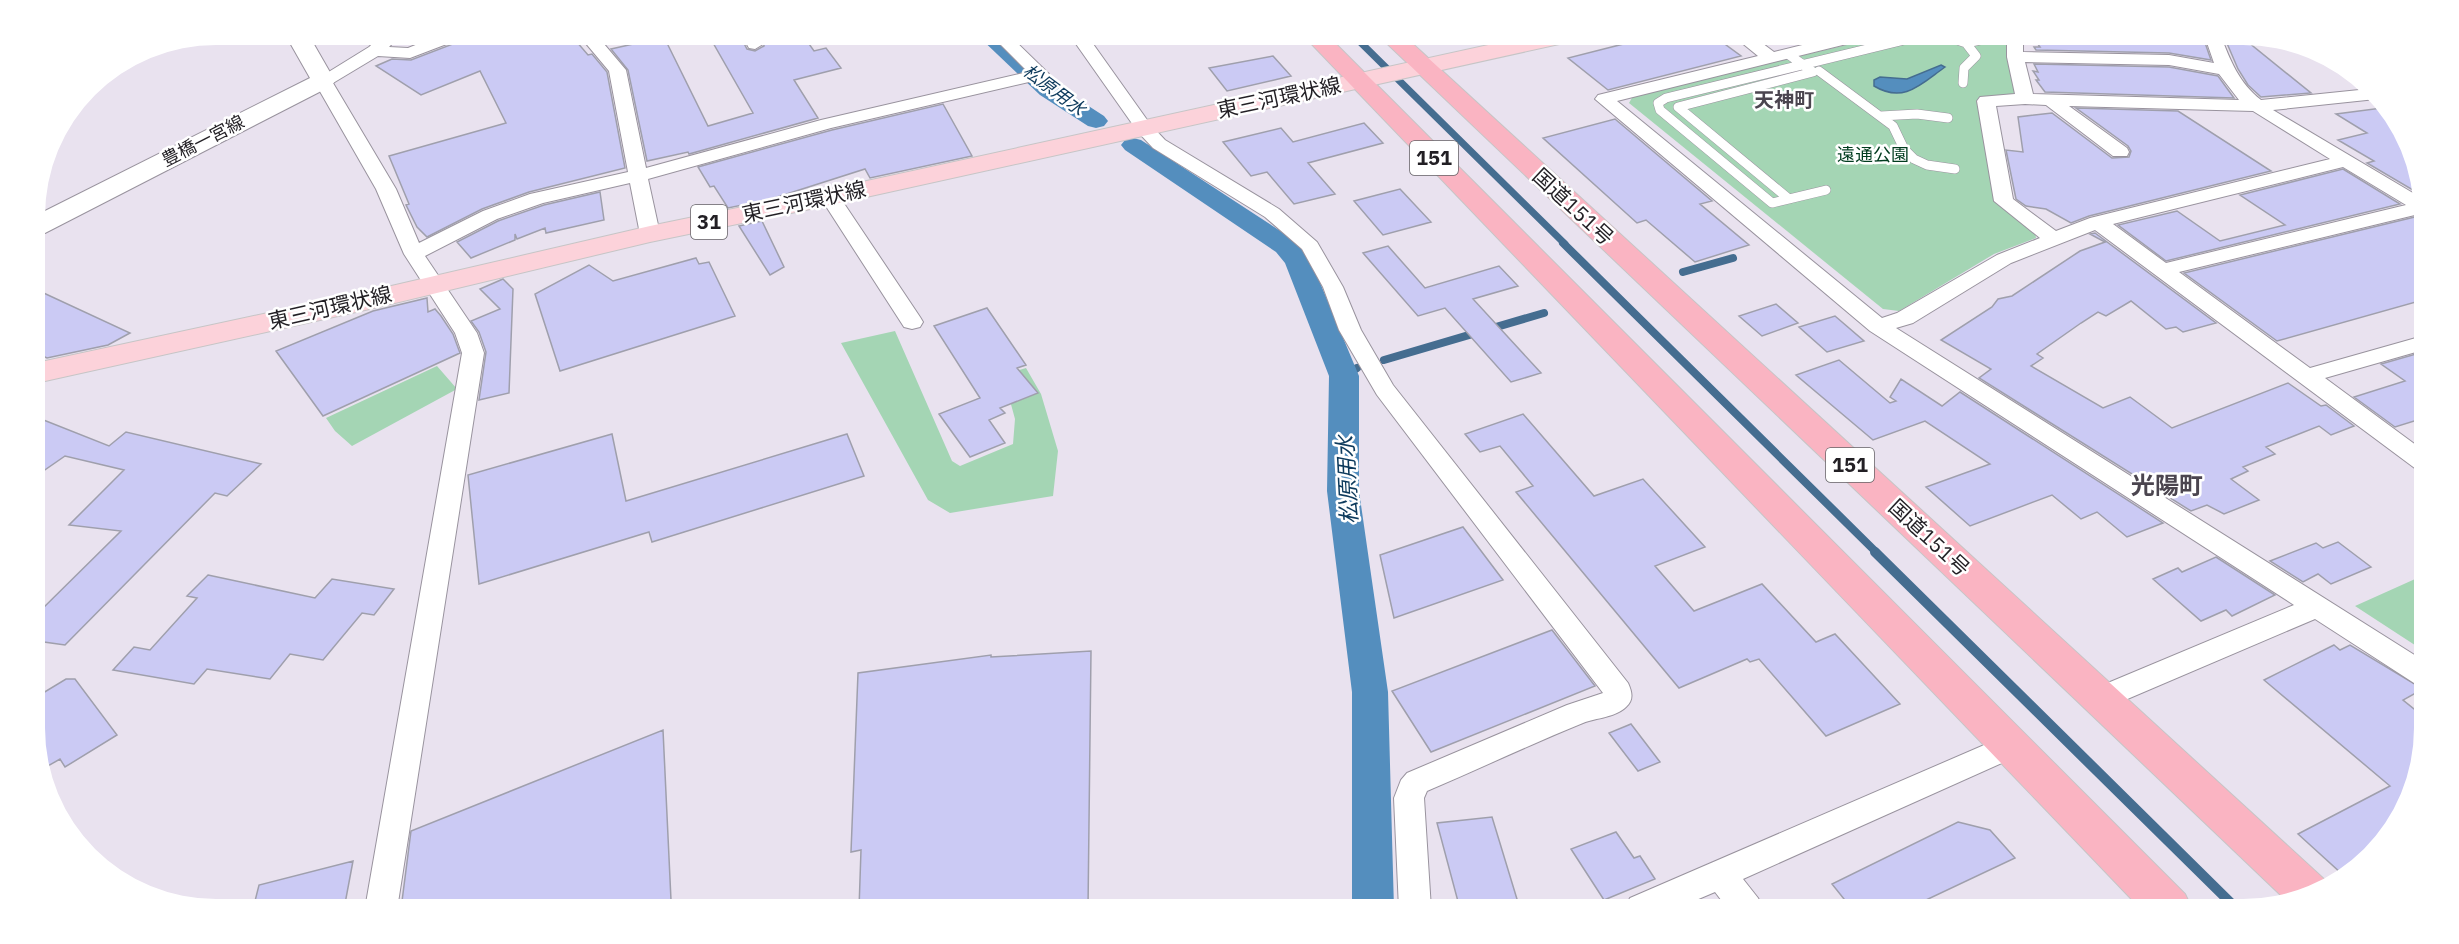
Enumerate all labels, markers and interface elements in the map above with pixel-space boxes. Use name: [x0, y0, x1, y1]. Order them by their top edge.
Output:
water label: 松原用水: [1019, 59, 1092, 122]
street label: 東三河環状線: [1214, 70, 1343, 124]
district label: 天神町: [1754, 86, 1814, 113]
street label: 豊橋一宮線: [157, 110, 248, 171]
road number: 151: [1410, 141, 1458, 175]
park label: 遠通公園: [1837, 143, 1909, 166]
street label: 国道151号: [1527, 162, 1620, 251]
street label: 東三河環状線: [739, 174, 868, 228]
road number: 31: [691, 205, 727, 239]
street label: 東三河環状線: [265, 279, 394, 335]
water label: 松原用水: [1330, 433, 1363, 525]
road number: 151: [1826, 448, 1874, 482]
district label: 光陽町: [2131, 469, 2203, 501]
street label: 国道151号: [1883, 493, 1976, 582]

